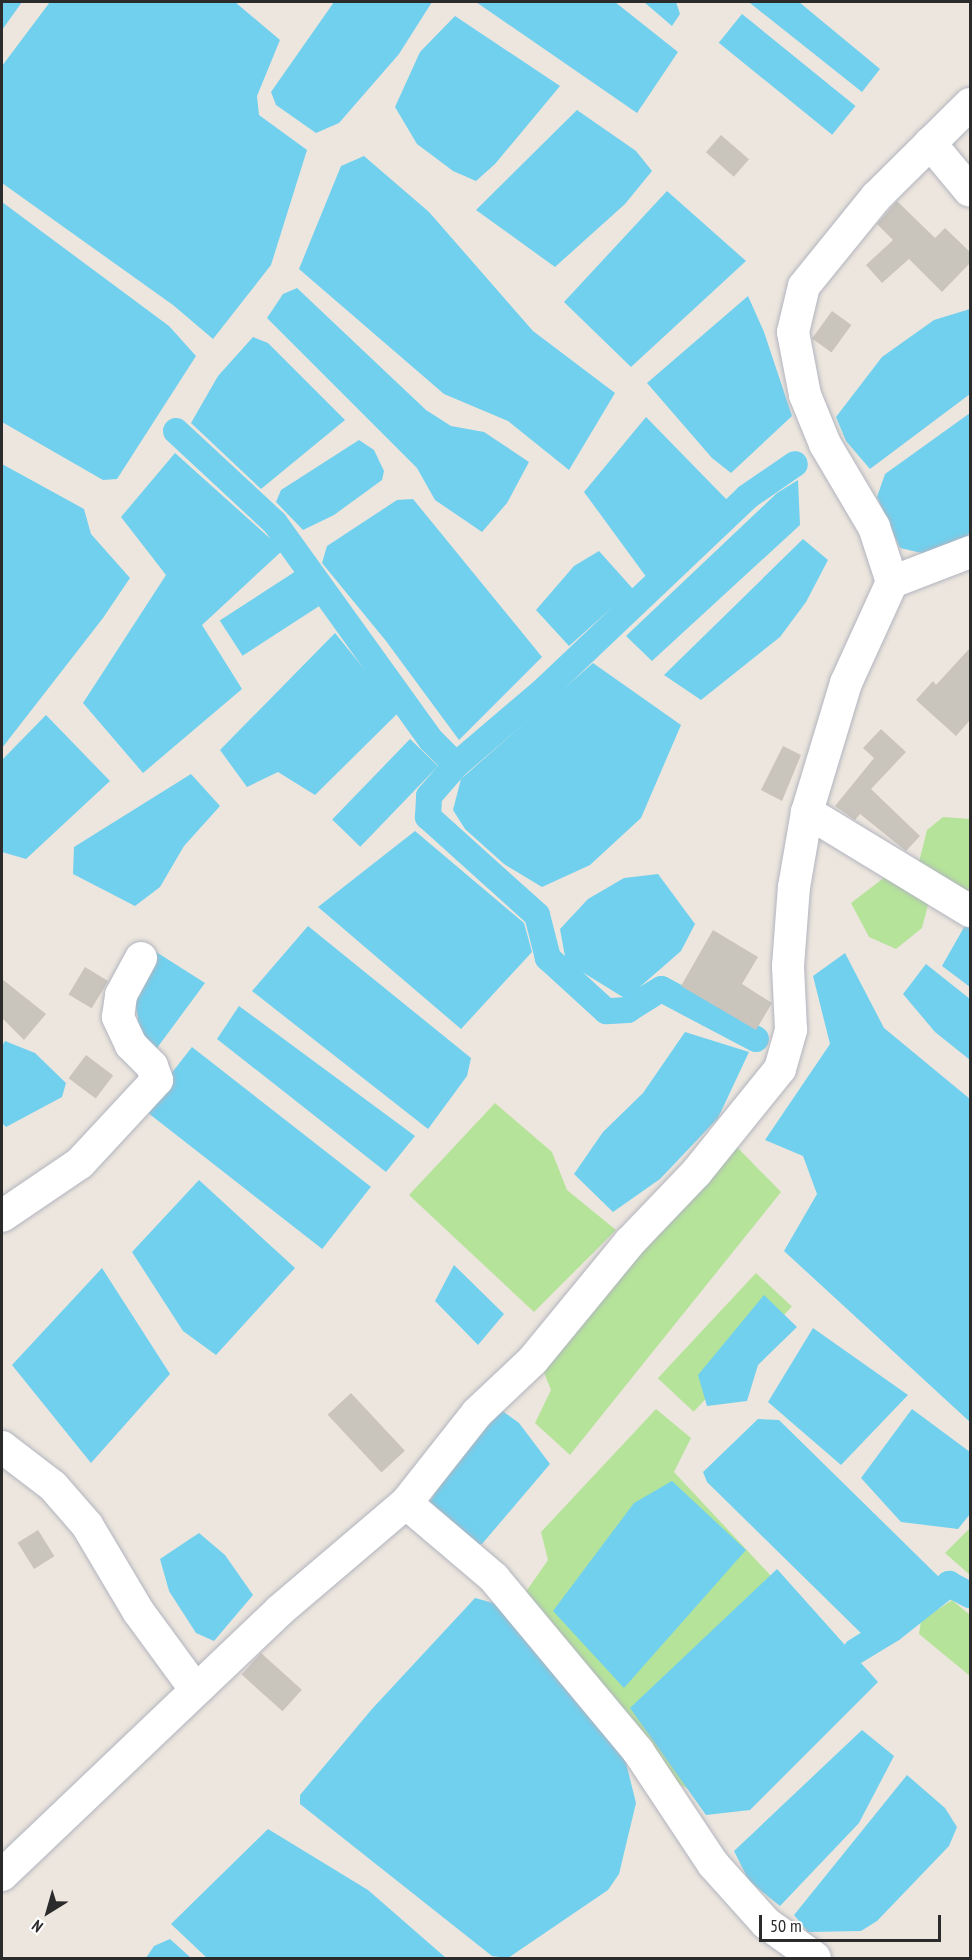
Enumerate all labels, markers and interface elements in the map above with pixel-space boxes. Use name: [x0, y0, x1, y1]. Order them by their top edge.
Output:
north arrow: [18, 1882, 78, 1942]
scale bar: [762, 1903, 944, 1941]
text: 50 m: [770, 1914, 802, 1937]
text: N: [28, 1916, 47, 1937]

